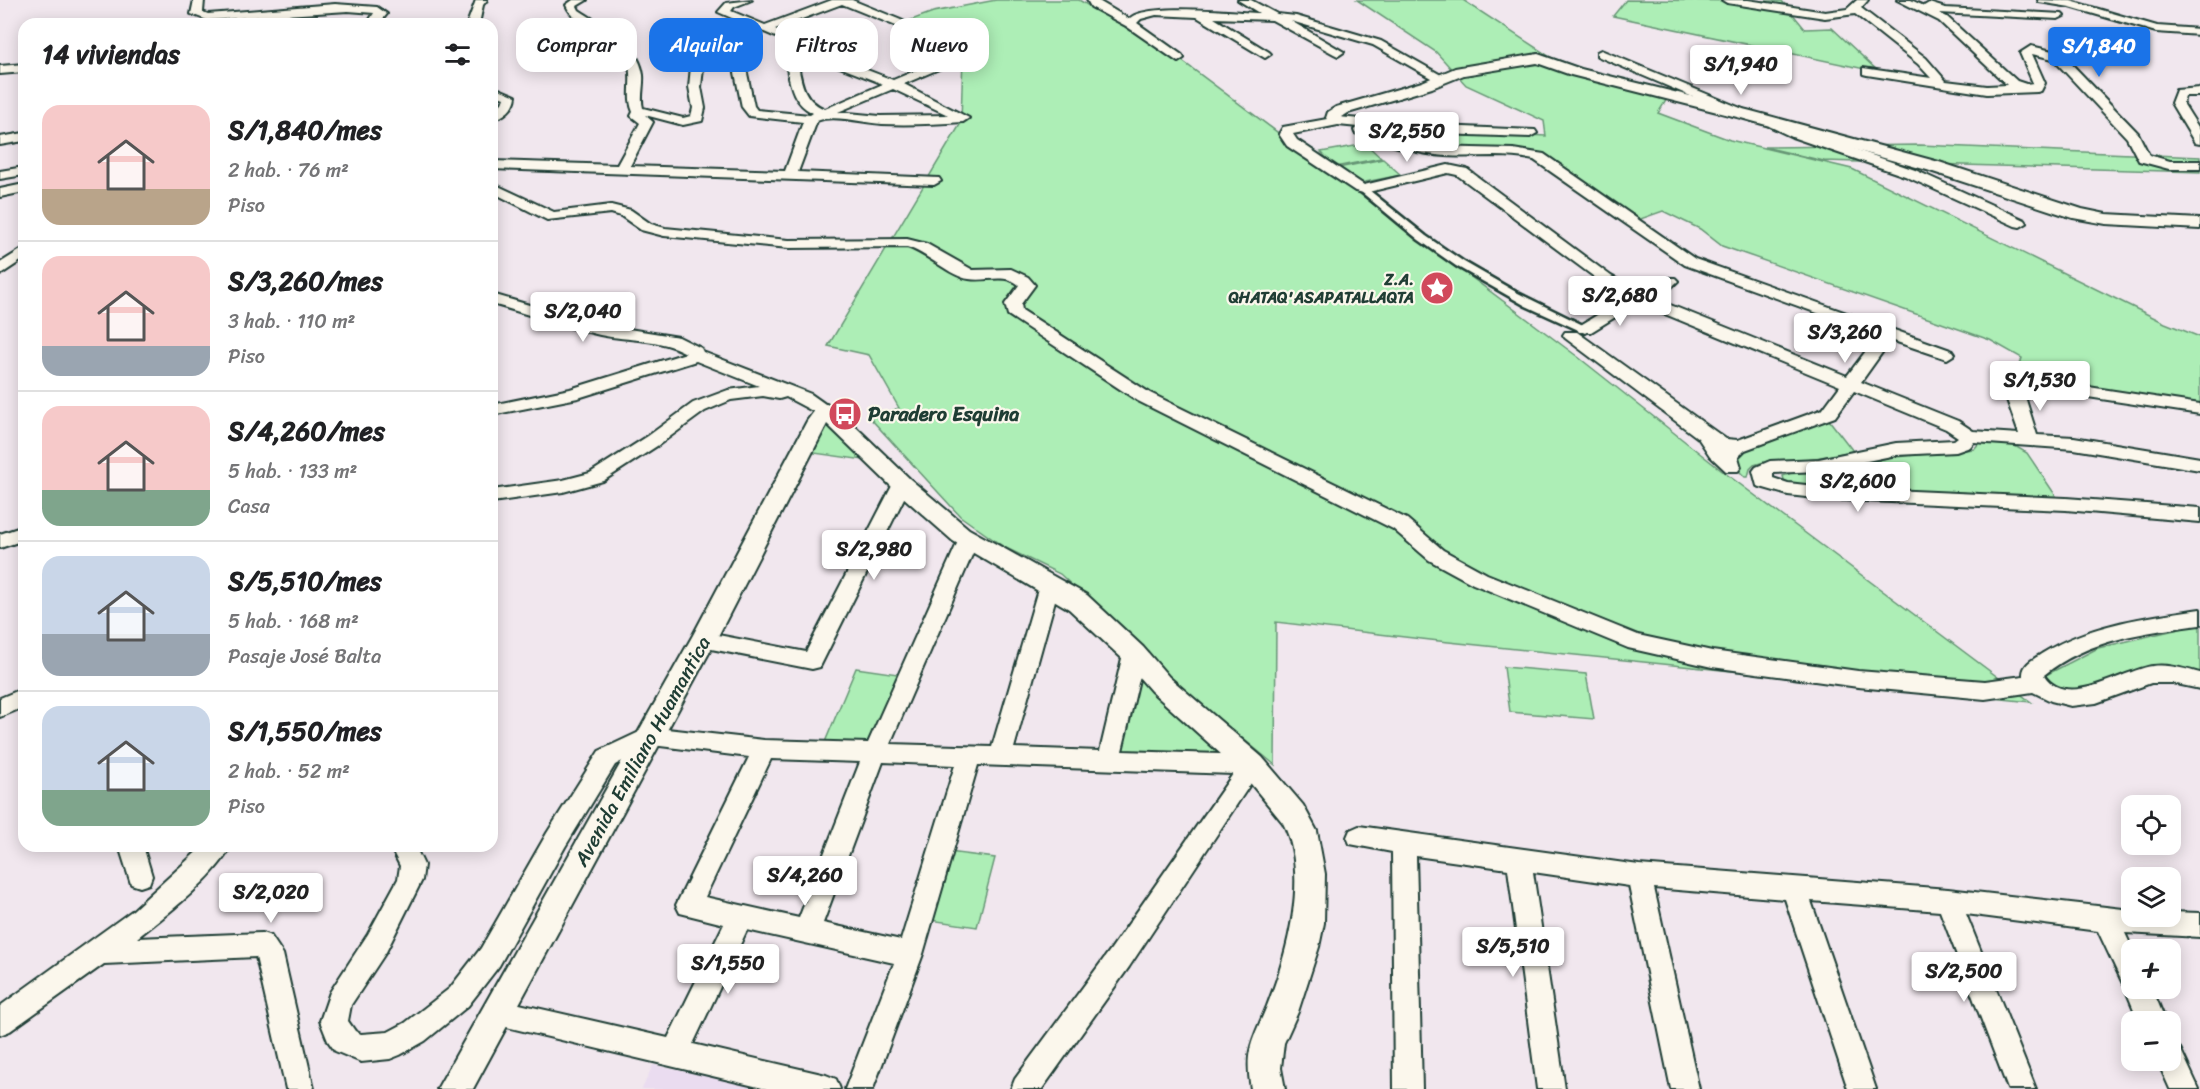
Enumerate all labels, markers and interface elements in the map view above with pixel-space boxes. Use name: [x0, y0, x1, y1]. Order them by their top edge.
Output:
chip: Comprar: [516, 18, 637, 72]
chip: Alquilar: [649, 18, 763, 72]
chip: Filtros: [775, 18, 878, 72]
chip: Nuevo: [890, 18, 989, 72]
pin: S/1,840: [2044, 27, 2154, 78]
text: S/1,840: [2062, 29, 2136, 64]
text: 14 viviendas: [42, 31, 180, 77]
icon: filters: [441, 38, 474, 71]
pin: S/1,940: [1686, 45, 1796, 96]
text: S/1,940: [1704, 47, 1778, 82]
text: S/1,840/mes: [228, 107, 382, 153]
pin: S/2,550: [1352, 112, 1462, 163]
text: S/2,550: [1369, 114, 1445, 149]
icon: home: [90, 129, 162, 201]
text: 2 hab. · 76 m²: [228, 153, 349, 188]
text: Piso: [228, 188, 265, 223]
text: S/3,260/mes: [228, 258, 383, 304]
place label: Z.A. QHATAQ'ASAPATALLAQTA: [1228, 265, 1414, 312]
place icon: Z.A. QHATAQ'ASAPATALLAQTA: [1419, 270, 1455, 306]
pin: S/2,680: [1565, 276, 1675, 327]
text: S/2,680: [1582, 278, 1658, 313]
icon: home: [90, 280, 162, 352]
pin: S/2,040: [528, 292, 638, 343]
text: S/2,040: [544, 294, 622, 329]
text: 3 hab. · 110 m²: [228, 304, 355, 339]
pin: S/3,260: [1790, 313, 1900, 364]
text: S/3,260: [1808, 315, 1882, 350]
text: Piso: [228, 339, 265, 374]
pin: S/1,530: [1985, 361, 2095, 412]
text: S/1,530: [2004, 363, 2076, 398]
bus stop icon: Paradero Esquina: [827, 396, 863, 432]
place label: Paradero Esquina: [868, 397, 1019, 432]
text: S/4,260/mes: [228, 408, 385, 454]
icon: home: [90, 430, 162, 502]
text: 5 hab. · 133 m²: [228, 454, 357, 489]
pin: S/2,600: [1803, 462, 1913, 513]
text: S/2,600: [1820, 464, 1896, 499]
text: Casa: [228, 489, 270, 524]
pin: S/2,980: [819, 530, 929, 581]
text: S/2,980: [836, 532, 912, 567]
text: S/5,510/mes: [228, 558, 382, 604]
icon: home: [90, 580, 162, 652]
text: 5 hab. · 168 m²: [228, 604, 359, 639]
street label: Avenida Emiliano Huamantica: [564, 630, 721, 874]
text: Pasaje José Balta: [228, 639, 381, 674]
text: S/1,550/mes: [228, 708, 382, 754]
icon: home: [90, 730, 162, 802]
text: 2 hab. · 52 m²: [228, 754, 350, 789]
text: Piso: [228, 789, 265, 824]
map controls: [2121, 795, 2181, 1071]
button: locate: [2121, 795, 2181, 855]
pin: S/4,260: [750, 856, 860, 907]
text: S/4,260: [767, 858, 843, 893]
button: layers: [2121, 867, 2181, 927]
pin: S/2,020: [216, 873, 326, 924]
text: S/2,020: [233, 875, 309, 910]
pin: S/5,510: [1458, 927, 1568, 978]
text: S/5,510: [1476, 929, 1550, 964]
button: +: [2121, 939, 2181, 999]
pin: S/1,550: [673, 944, 783, 995]
text: S/1,550: [691, 946, 765, 981]
pin: S/2,500: [1909, 952, 2019, 1003]
text: S/2,500: [1926, 954, 2002, 989]
button: −: [2121, 1011, 2181, 1071]

